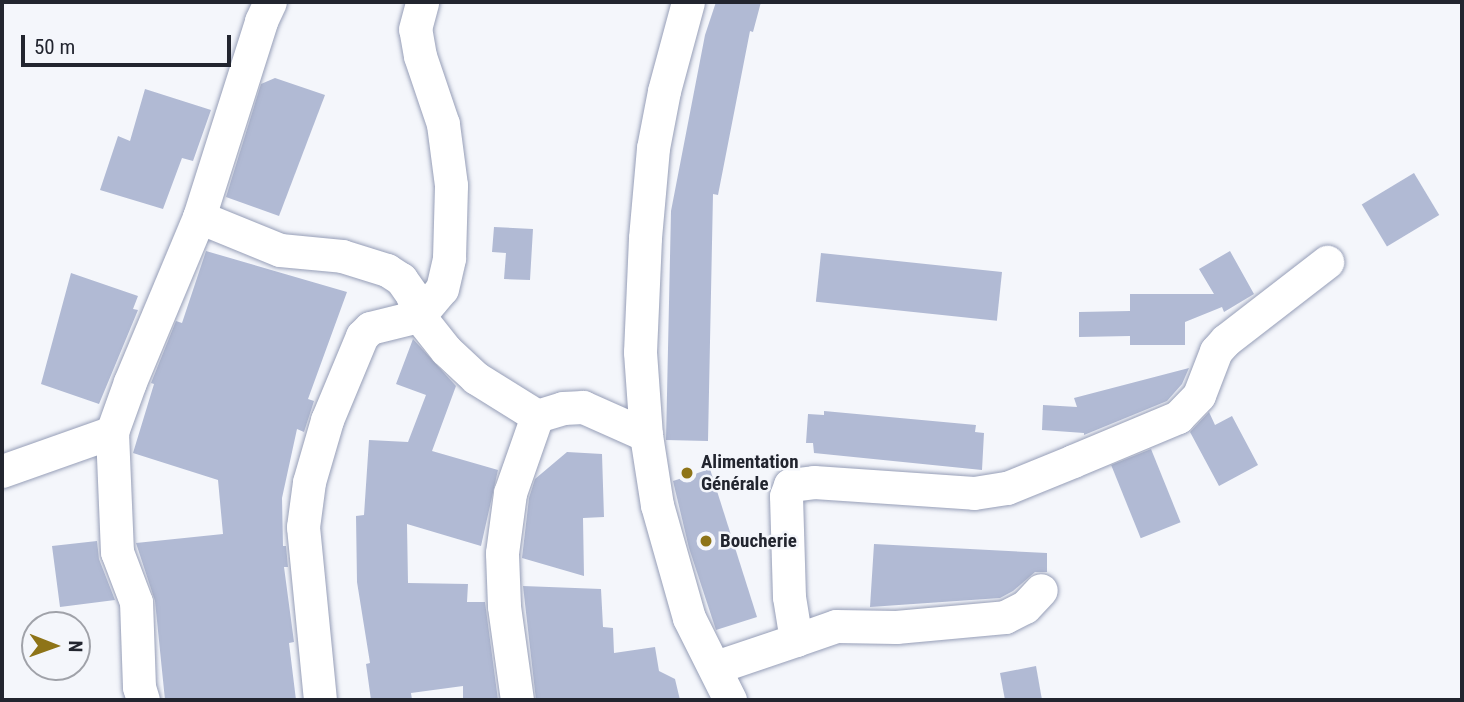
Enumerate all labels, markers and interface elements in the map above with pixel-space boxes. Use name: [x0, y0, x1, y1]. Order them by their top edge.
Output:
scale bar: [24, 21, 234, 65]
text: 50 m: [34, 35, 75, 59]
place label: Alimentation Générale: [701, 451, 799, 495]
marker: Alimentation Générale: [679, 465, 695, 481]
place label: Boucherie: [720, 530, 797, 552]
marker: Boucherie: [698, 533, 714, 549]
north arrow: [21, 611, 91, 681]
text: N: [64, 640, 87, 652]

